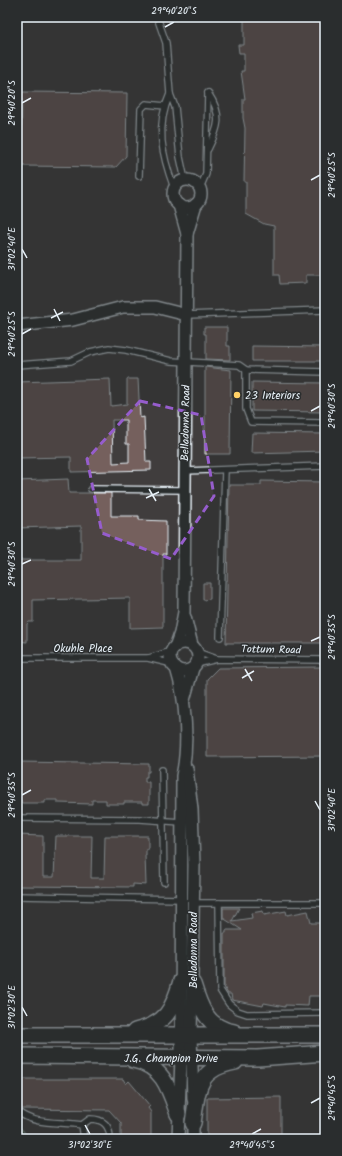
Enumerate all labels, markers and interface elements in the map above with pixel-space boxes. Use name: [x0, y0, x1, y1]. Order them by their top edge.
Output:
text: 29°40'20"S: [151, 3, 197, 19]
text: 29°40'20"S: [4, 80, 20, 126]
text: 29°40'25"S: [324, 151, 340, 198]
text: 31°02'40"E: [4, 226, 20, 271]
text: 29°40'25"S: [4, 310, 20, 357]
text: 29°40'30"S: [324, 383, 340, 429]
street label: Belladonna Road: [176, 384, 196, 461]
place label: 23 Interiors: [245, 387, 300, 405]
marker: 23 Interiors: [232, 390, 242, 400]
text: 29°40'30"S: [4, 541, 20, 587]
text: 29°40'35"S: [324, 613, 340, 660]
street label: Okuhle Place: [54, 640, 112, 658]
street label: Tottum Road: [241, 640, 302, 660]
text: 29°40'35"S: [4, 771, 20, 818]
text: 31°02'40"E: [324, 787, 340, 832]
street label: Belladonna Road: [185, 911, 203, 988]
text: 31°02'30"E: [4, 984, 20, 1029]
street label: J.G. Champion Drive: [124, 1050, 218, 1068]
text: 29°40'45"S: [324, 1075, 340, 1121]
text: 31°02'30"E: [68, 1137, 113, 1153]
text: 29°40'45"S: [229, 1137, 275, 1153]

